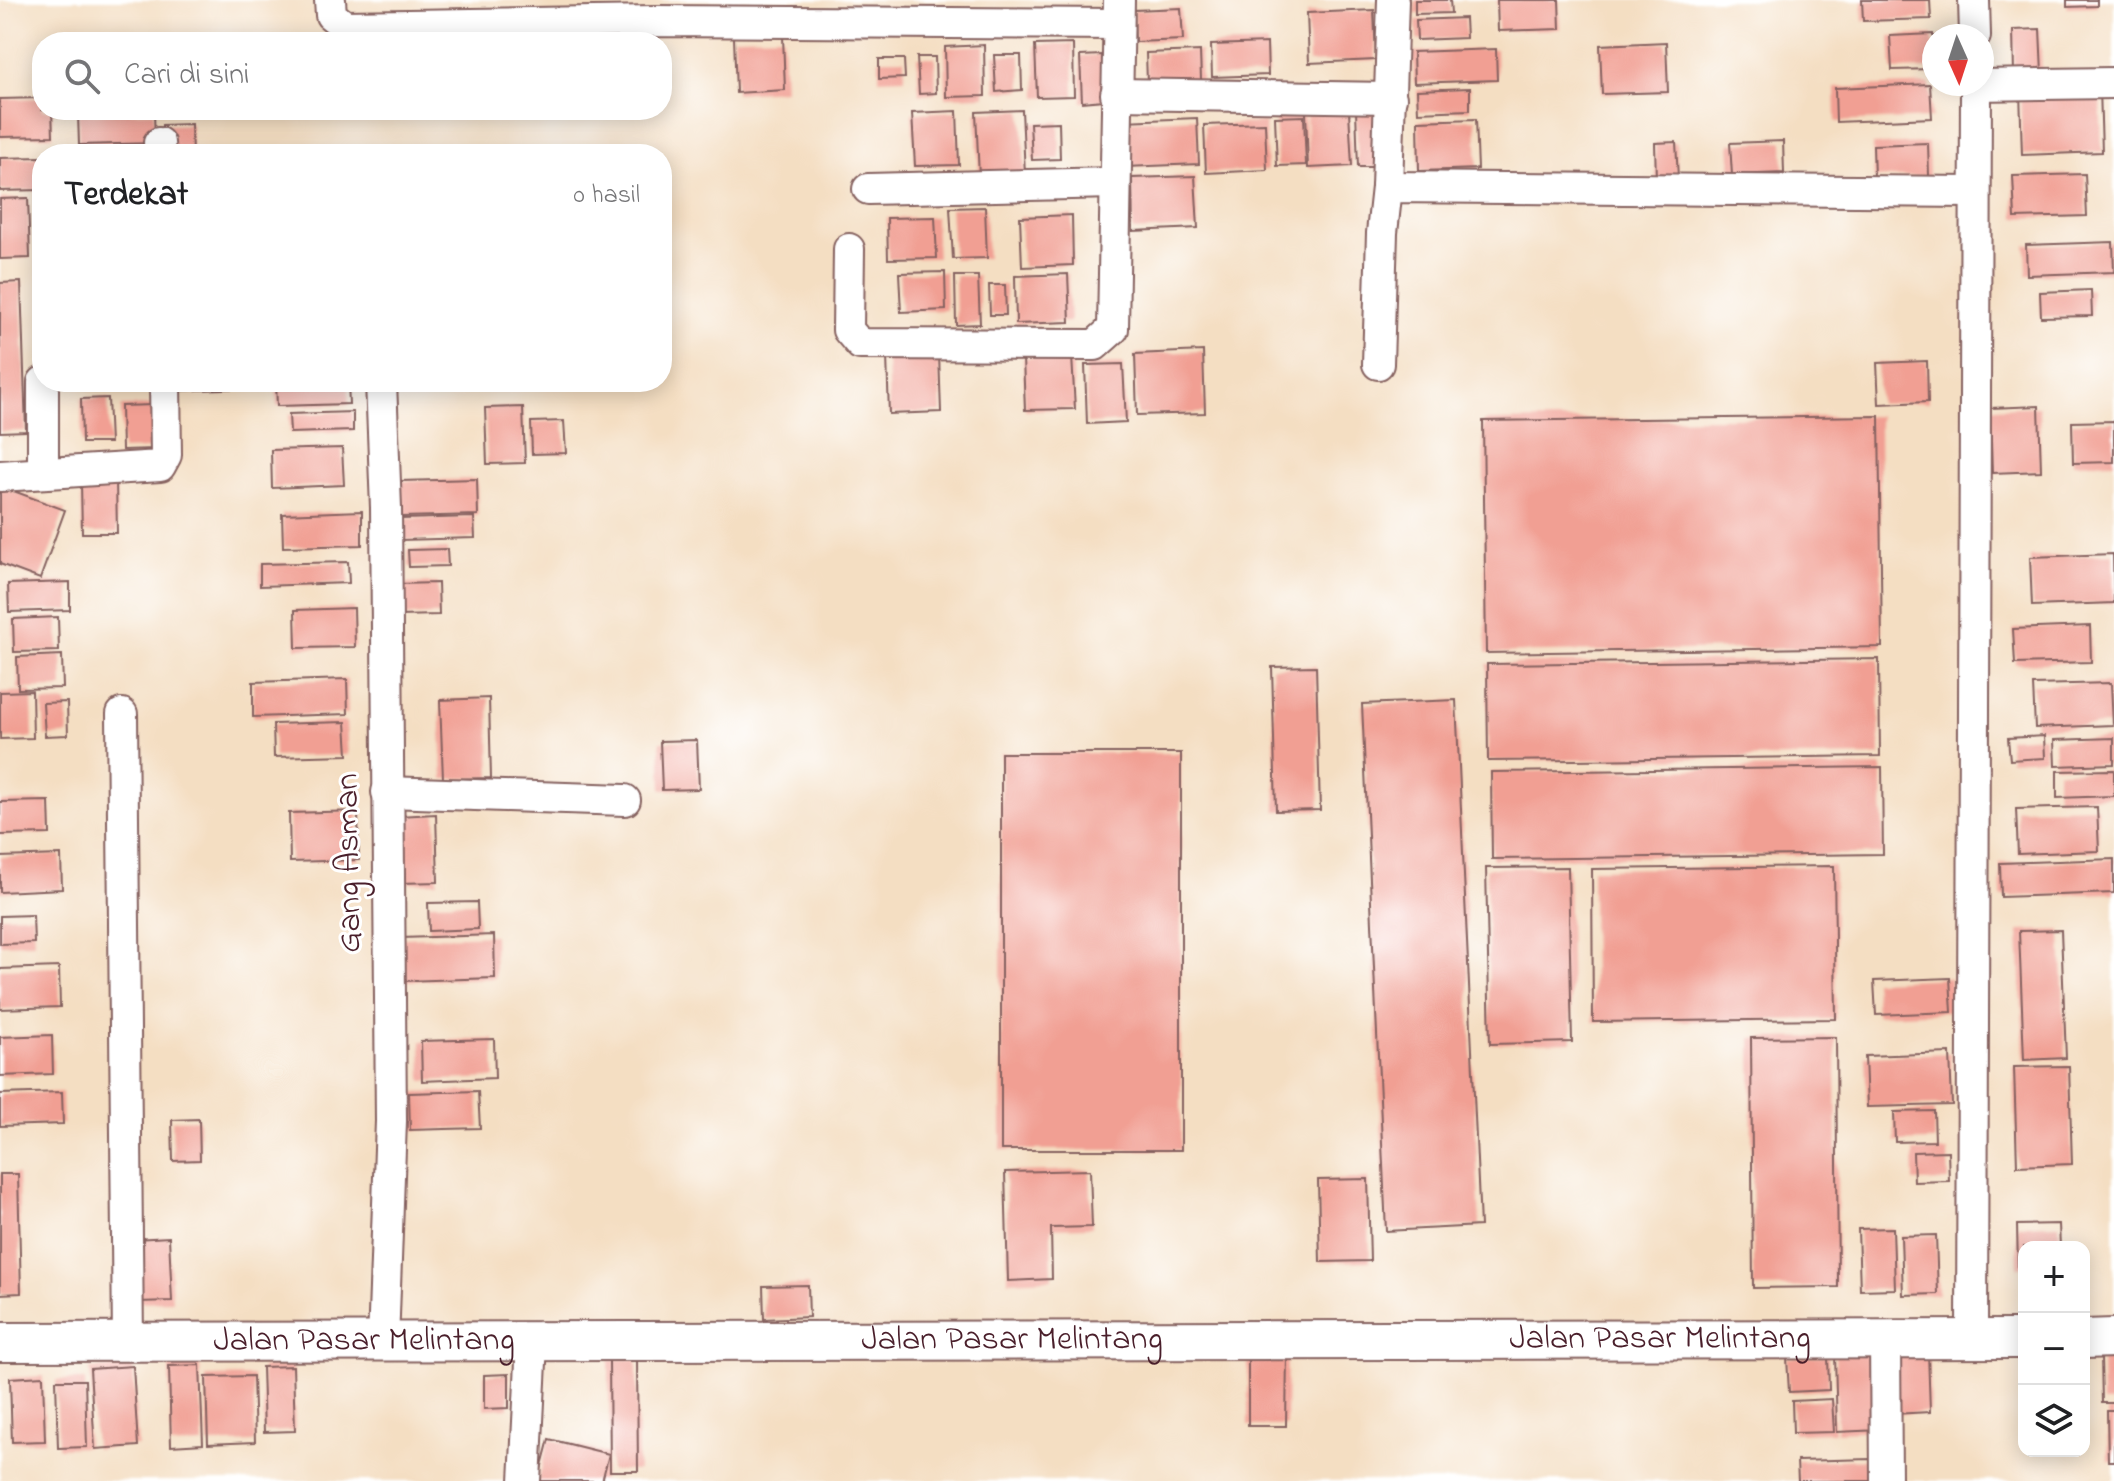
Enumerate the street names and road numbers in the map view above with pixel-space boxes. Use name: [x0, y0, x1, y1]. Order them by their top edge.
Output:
street label: Gang Asman: [323, 773, 377, 953]
street label: Jalan Pasar Melintang: [1509, 1314, 1811, 1365]
street label: Jalan Pasar Melintang: [861, 1315, 1163, 1366]
street label: Jalan Pasar Melintang: [213, 1316, 515, 1367]

